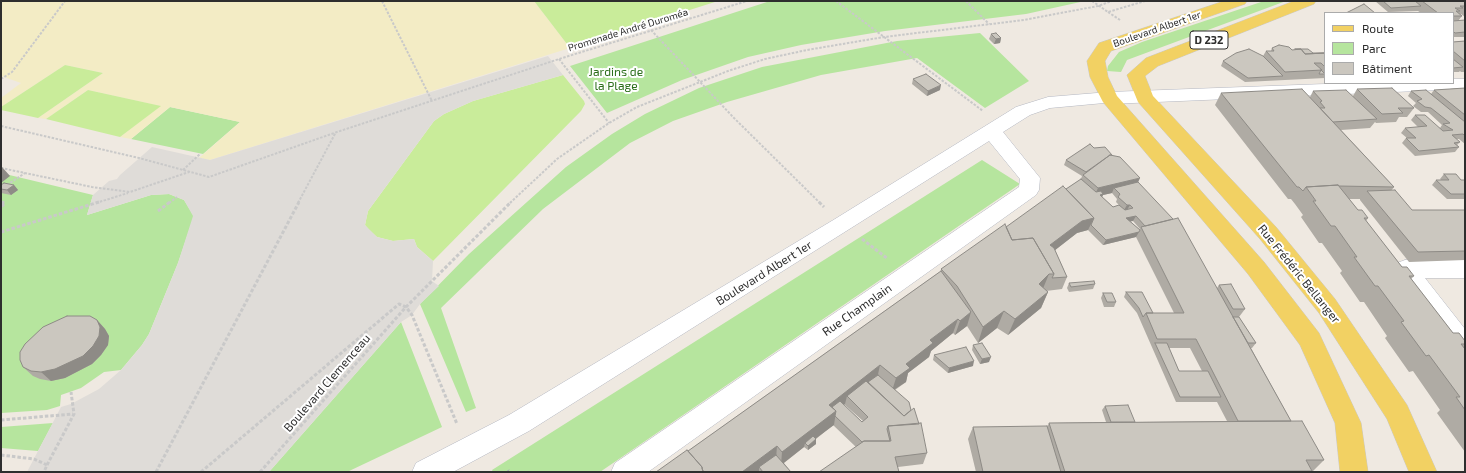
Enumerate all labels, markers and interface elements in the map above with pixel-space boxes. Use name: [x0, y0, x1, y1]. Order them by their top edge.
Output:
street label: Promenade André Duroméa: [566, 6, 690, 54]
street label: Boulevard Albert 1er: [1111, 8, 1203, 50]
legend: [1324, 12, 1454, 84]
text: Route: [1362, 21, 1394, 35]
road number: D 232: [1190, 31, 1228, 49]
text: Parc: [1362, 41, 1386, 55]
text: Bâtiment: [1362, 61, 1412, 75]
park label: Jardins de la Plage: [589, 65, 643, 93]
street label: Rue Frédéric Bellanger: [1255, 222, 1343, 326]
street label: Boulevard Albert 1er: [713, 238, 815, 308]
street label: Rue Champlain: [820, 281, 894, 339]
street label: Boulevard Clemenceau: [281, 331, 373, 435]

